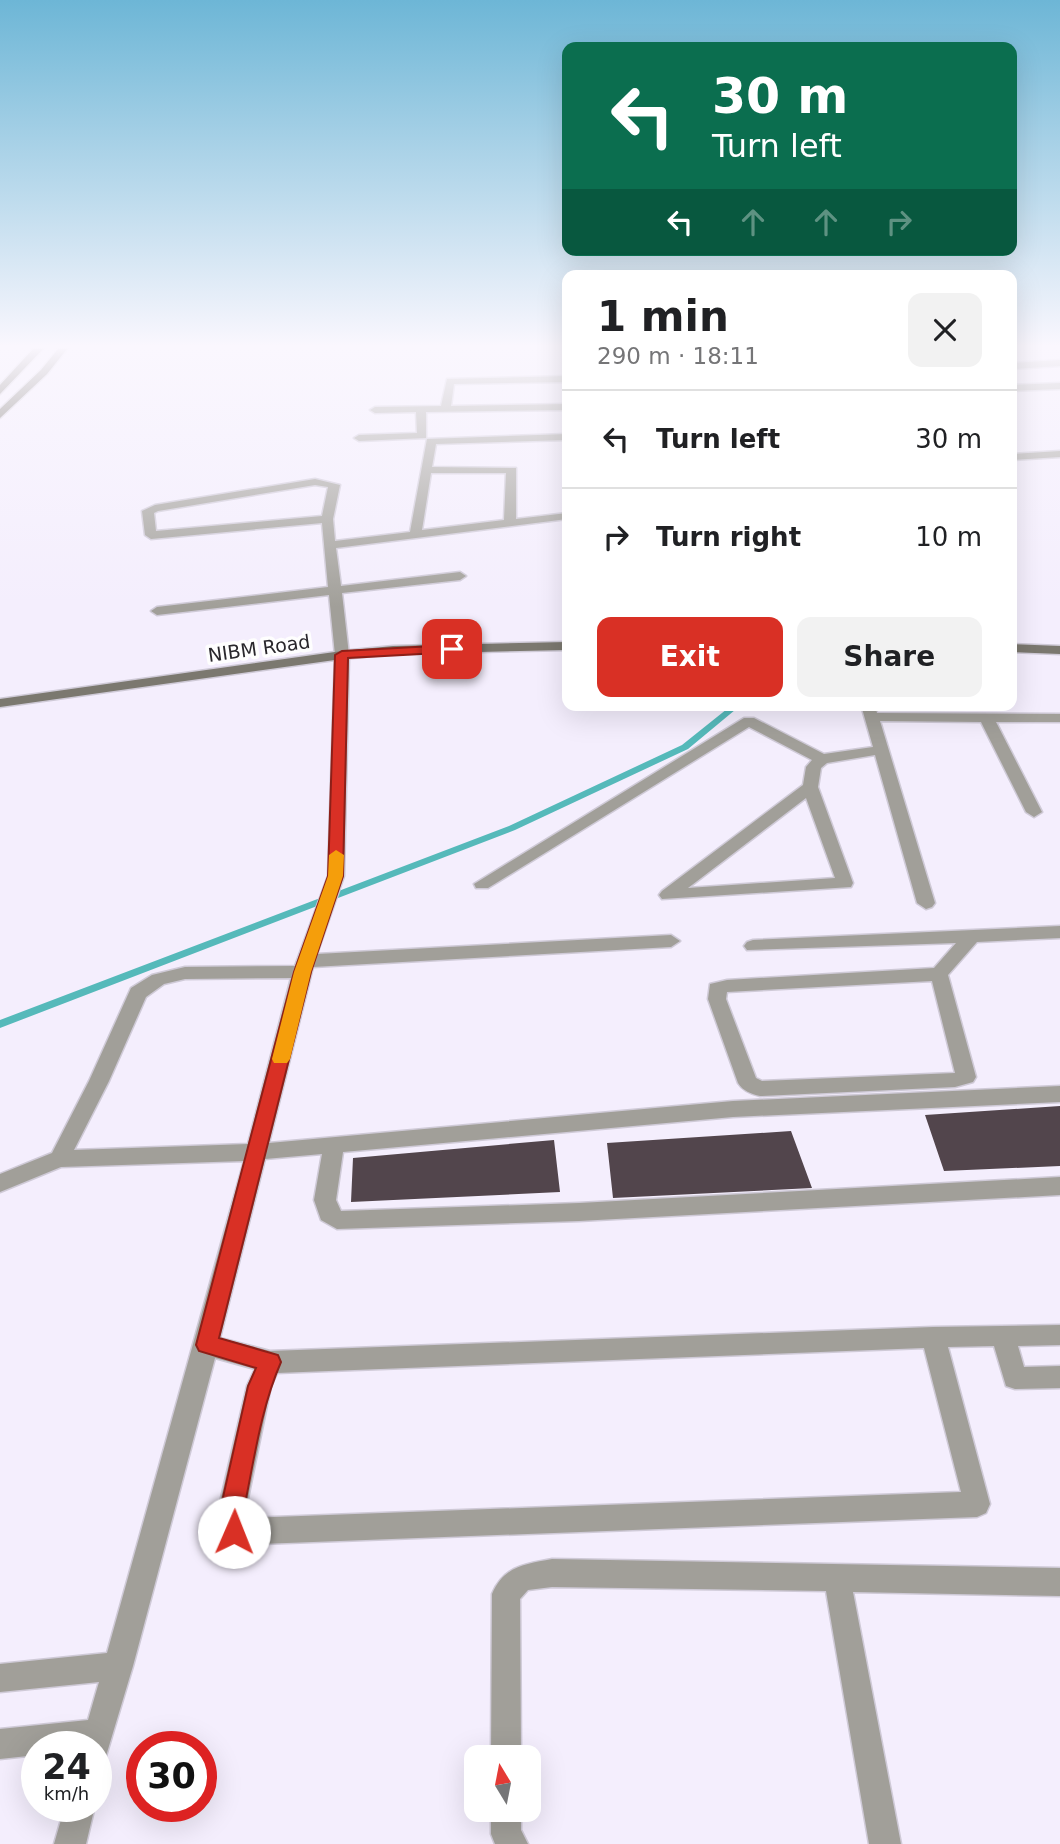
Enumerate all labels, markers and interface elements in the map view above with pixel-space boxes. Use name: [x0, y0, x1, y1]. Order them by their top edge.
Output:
text: 30 m: [712, 68, 848, 125]
icon: left: [597, 70, 688, 161]
text: Turn left: [712, 127, 842, 165]
icon: left: [661, 203, 699, 241]
icon: ahead: [734, 203, 772, 241]
icon: ahead: [807, 203, 845, 241]
icon: right: [880, 203, 918, 241]
text: 1 min: [597, 292, 729, 341]
button: close: [908, 293, 982, 367]
text: 290 m · 18:11: [597, 343, 759, 369]
icon: left: [597, 420, 635, 458]
text: Turn left: [656, 424, 780, 454]
text: 30 m: [915, 424, 982, 454]
icon: right: [597, 518, 635, 556]
text: Turn right: [656, 522, 801, 552]
text: 10 m: [915, 522, 982, 552]
button: Exit: [597, 617, 783, 697]
button: Share: [797, 617, 982, 697]
pin: [422, 619, 482, 679]
street label: NIBM Road: [206, 630, 312, 666]
icon: arrive: [433, 630, 471, 668]
position arrow: [197, 1495, 271, 1569]
speed limit sign: 30: [126, 1731, 217, 1822]
north arrow: [464, 1745, 541, 1822]
map controls: [464, 1745, 541, 1822]
text: 24: [42, 1747, 91, 1787]
text: km/h: [44, 1783, 89, 1804]

